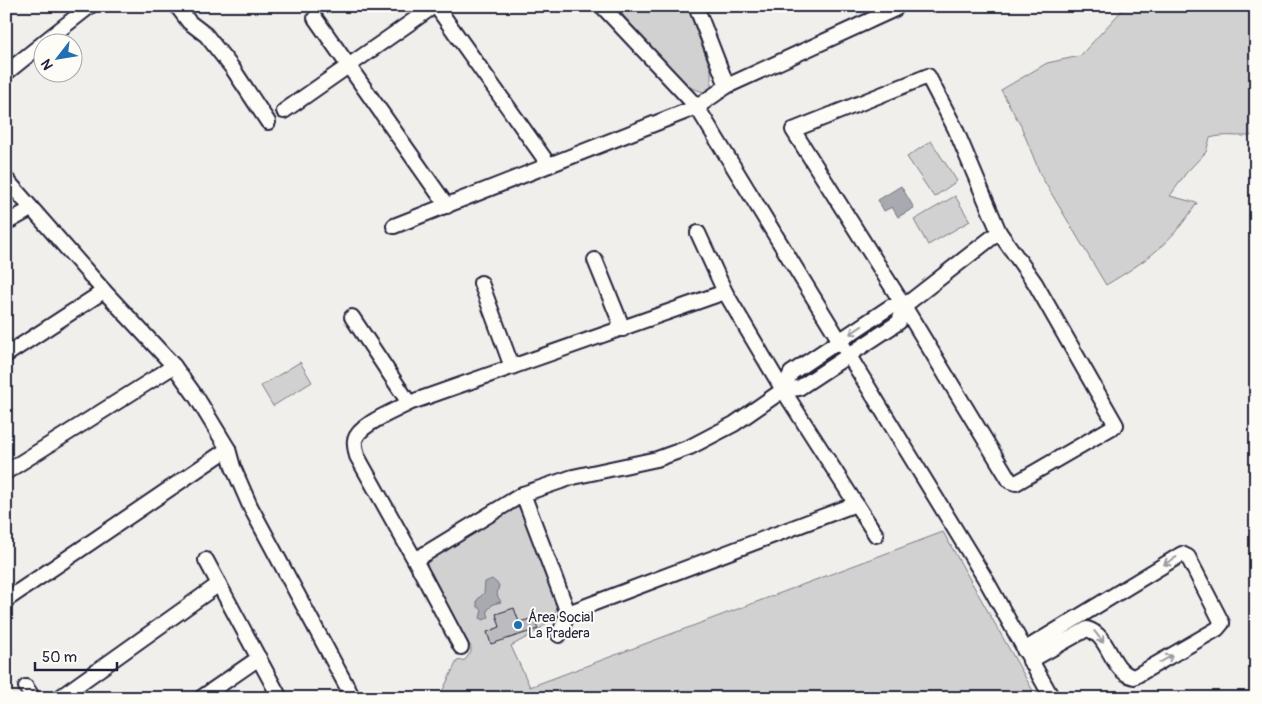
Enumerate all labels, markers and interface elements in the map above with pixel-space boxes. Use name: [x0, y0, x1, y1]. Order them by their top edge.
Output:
north arrow: [32, 32, 82, 82]
text: N: [38, 56, 57, 73]
one-way arrow: [849, 325, 863, 335]
one-way arrow: [1164, 557, 1178, 567]
place label: Área Social La Pradera: [528, 608, 594, 642]
marker: Área Social La Pradera: [512, 619, 524, 631]
one-way arrow: [1093, 631, 1104, 644]
scale bar: [35, 639, 118, 671]
text: 50 m: [42, 648, 77, 667]
one-way arrow: [1159, 654, 1173, 664]

